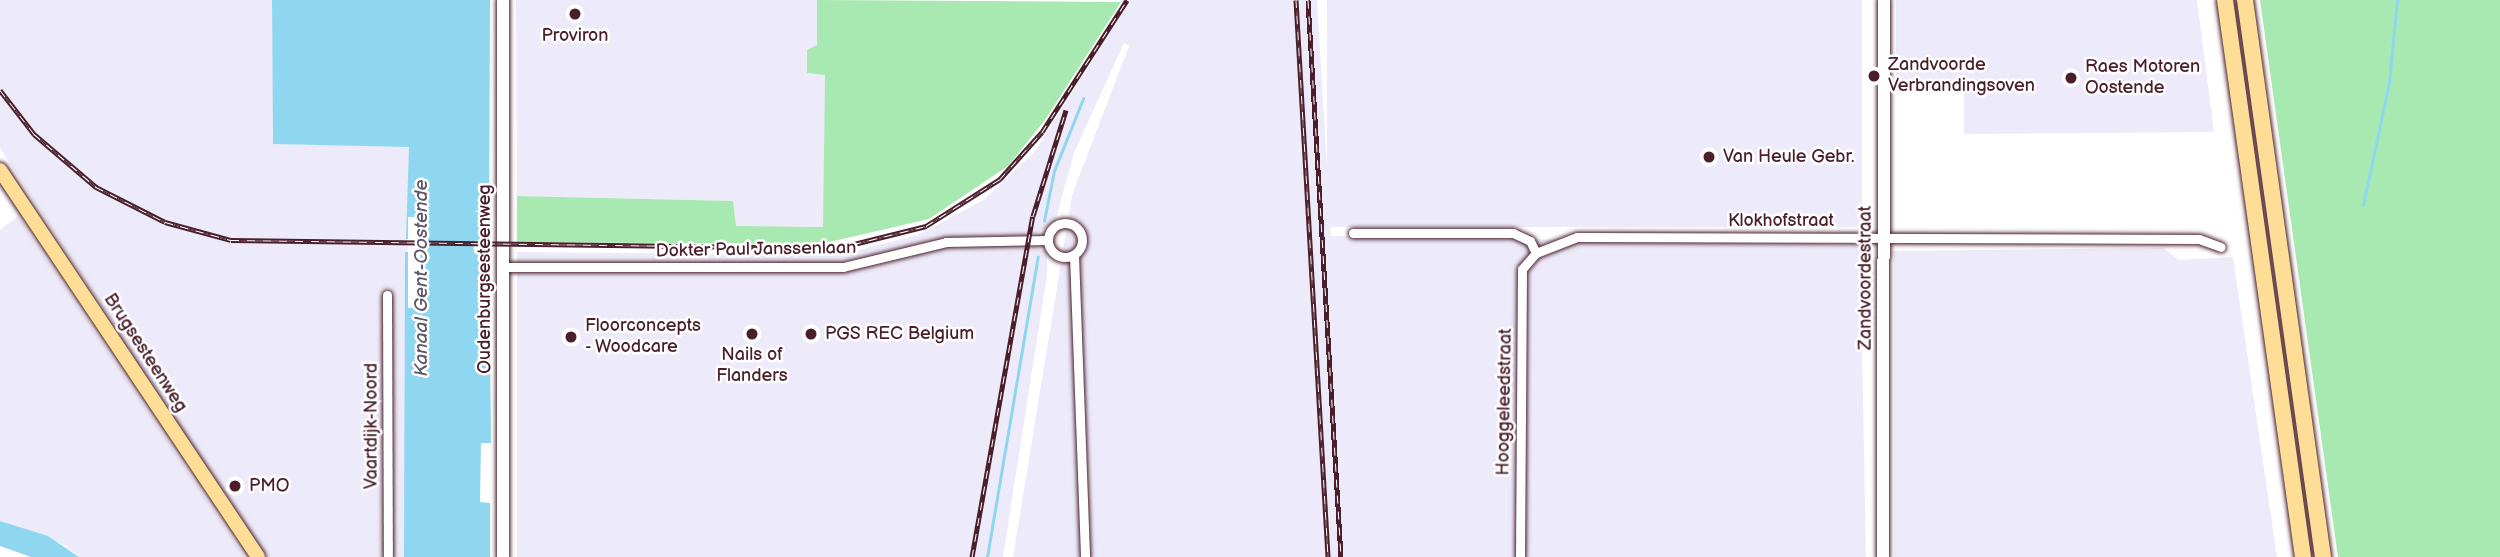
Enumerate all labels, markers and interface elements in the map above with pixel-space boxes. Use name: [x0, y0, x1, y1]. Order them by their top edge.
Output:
marker: Proviron: [567, 6, 583, 22]
place label: Proviron: [542, 25, 608, 47]
place label: Zandvoorde Verbrandingsoven: [1888, 55, 2035, 98]
place label: Raes Motoren Oostende: [2085, 57, 2200, 100]
marker: Zandvoorde Verbrandingsoven: [1866, 68, 1882, 84]
marker: Raes Motoren Oostende: [2063, 70, 2079, 86]
place label: Van Heule Gebr.: [1723, 146, 1855, 168]
marker: Van Heule Gebr.: [1701, 149, 1717, 165]
water label: Kanaal Gent-Oostende: [411, 179, 433, 377]
street label: Oudenburgsesteenweg: [474, 184, 496, 374]
street label: Zandvoordestraat: [1855, 206, 1877, 350]
street label: Klokhofstraat: [1728, 210, 1834, 232]
street label: Dokter Paul Janssenlaan: [655, 237, 857, 263]
street label: Brugsesteenweg: [99, 290, 191, 416]
place label: Floorconcepts - Woodcare: [585, 316, 701, 358]
place label: PGS REC Belgium: [825, 323, 974, 345]
marker: Nails of Flanders: [744, 326, 760, 342]
marker: PGS REC Belgium: [803, 326, 819, 342]
street label: Hooggeleedstraat: [1493, 328, 1517, 476]
marker: Floorconcepts - Woodcare: [563, 329, 579, 345]
place label: Nails of Flanders: [716, 345, 788, 388]
street label: Vaartdijk-Noord: [361, 363, 383, 489]
place label: PMO: [249, 475, 290, 497]
marker: PMO: [227, 478, 243, 494]

